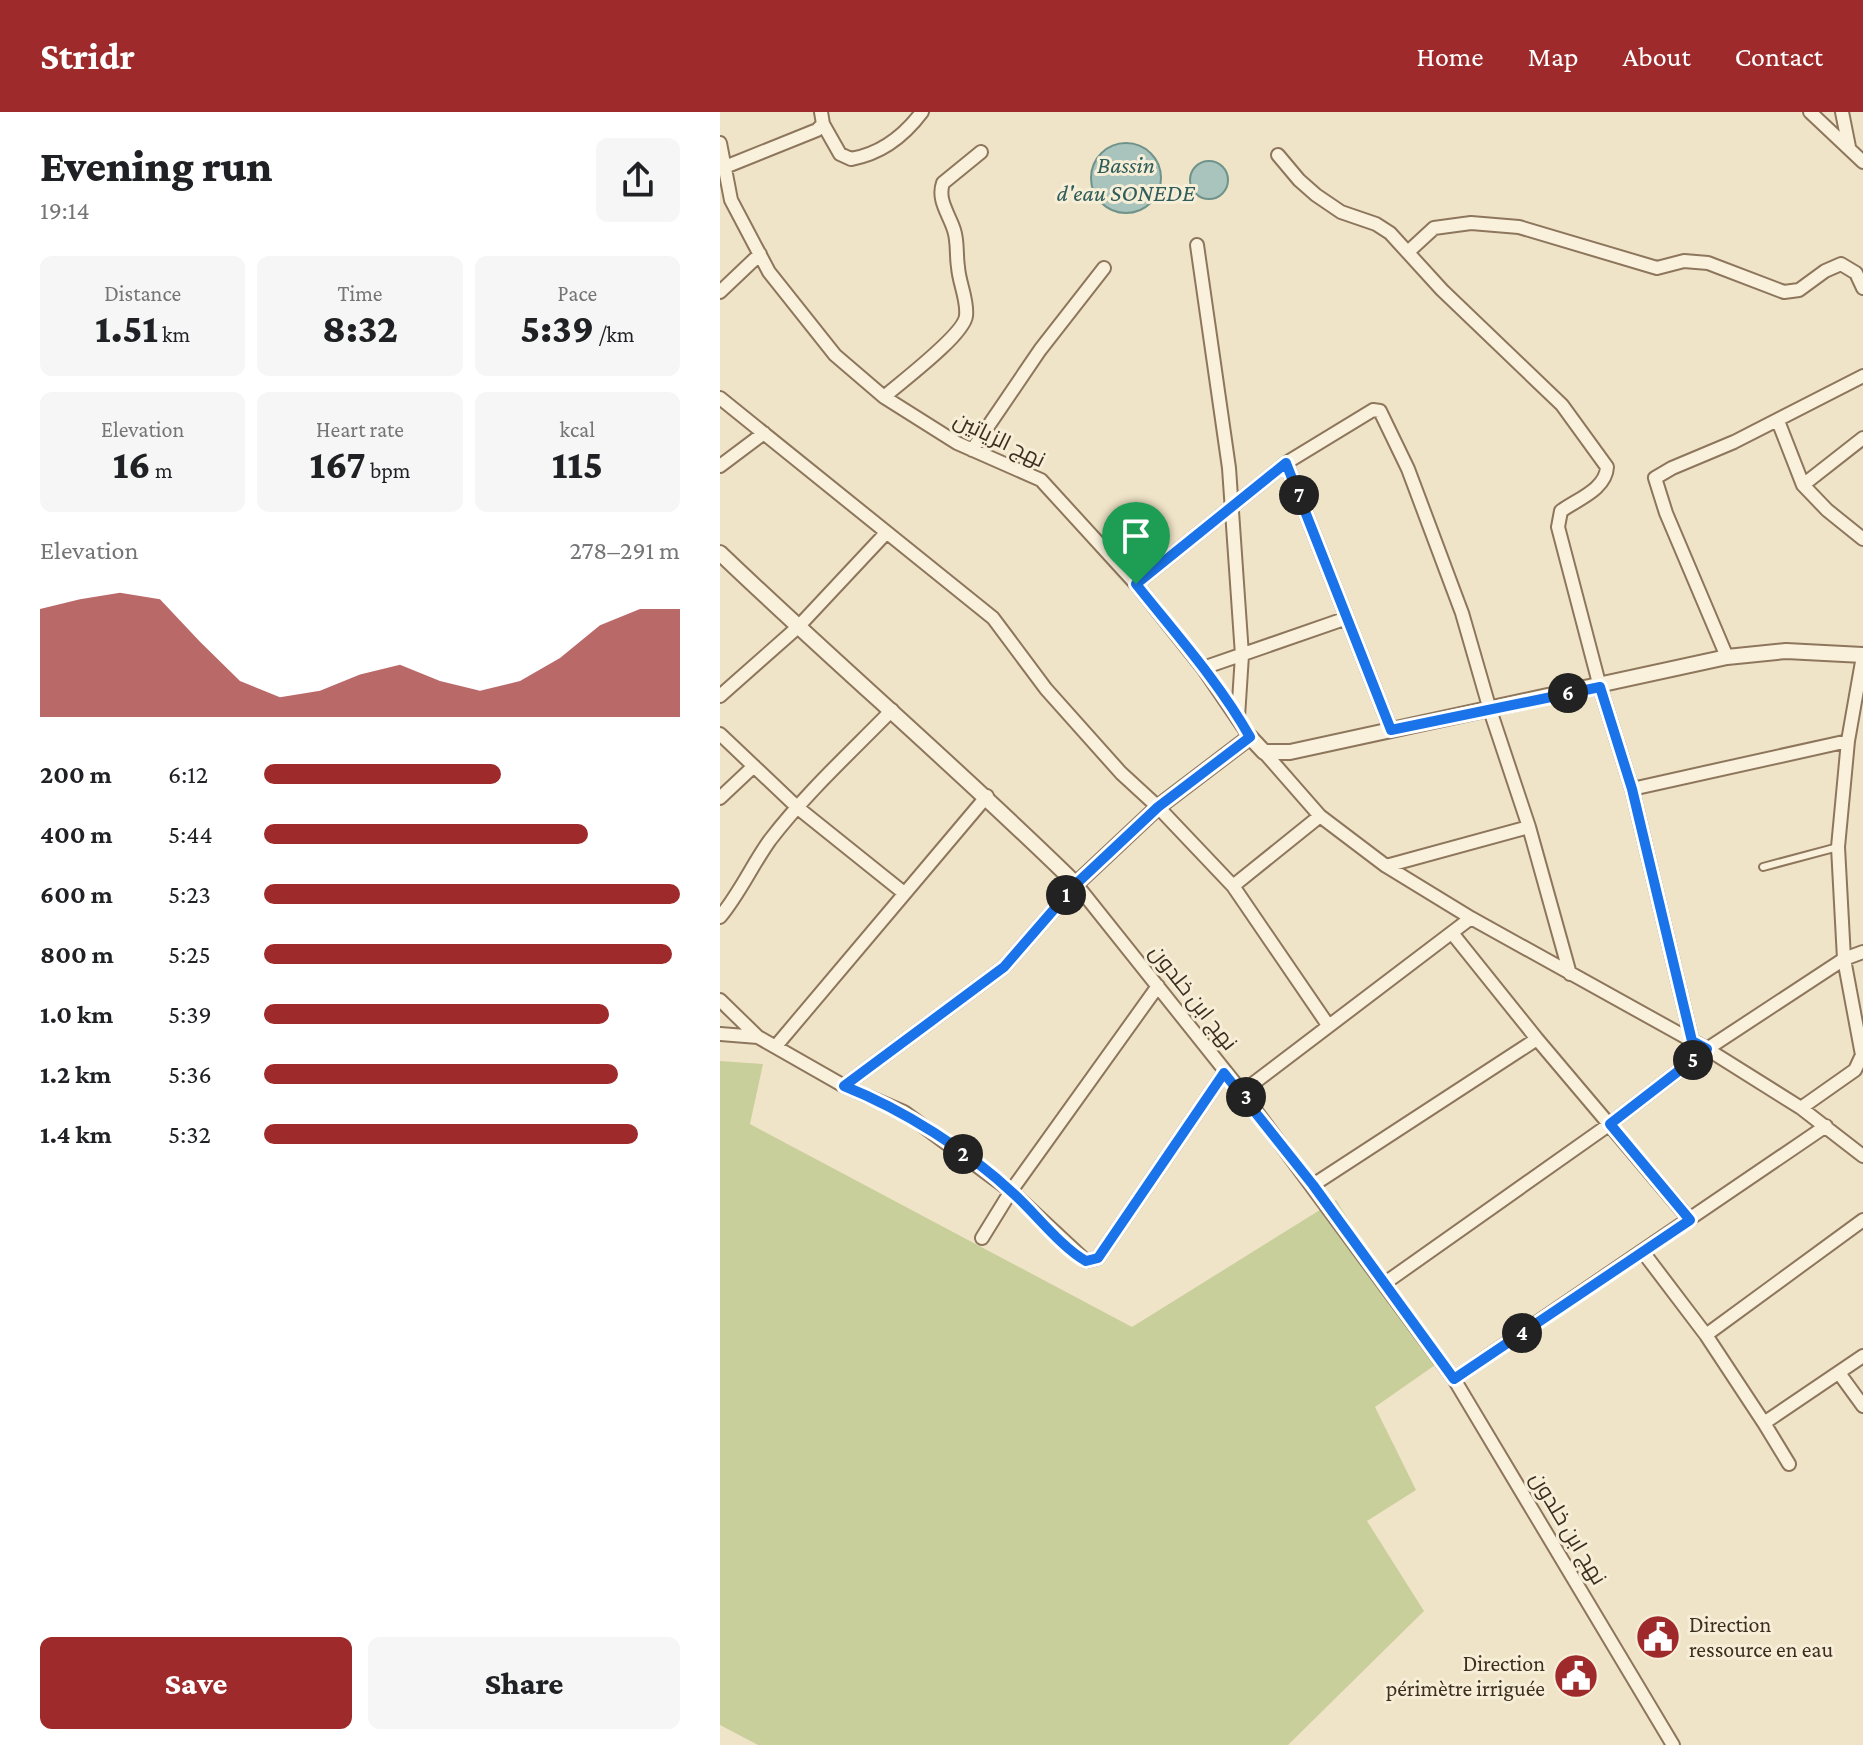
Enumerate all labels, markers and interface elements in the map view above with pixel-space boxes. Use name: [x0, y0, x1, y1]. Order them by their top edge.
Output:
text: Stridr: [40, 35, 135, 77]
text: Home: [1417, 41, 1484, 72]
text: Map: [1528, 41, 1579, 72]
text: About: [1623, 41, 1691, 72]
text: Contact: [1735, 41, 1823, 72]
button: share: [596, 138, 680, 222]
text: Evening run: [40, 142, 272, 190]
water label: Bassin d'eau SONEDE: [1057, 151, 1195, 206]
text: 19:14: [40, 196, 90, 225]
text: Distance: [104, 281, 181, 306]
text: Time: [337, 281, 383, 306]
text: Pace: [558, 281, 597, 306]
text: 1.51: [95, 306, 158, 351]
text: 8:32: [322, 306, 398, 351]
text: 5:39: [520, 306, 594, 351]
text: km: [158, 322, 190, 347]
text: /km: [594, 322, 634, 347]
street label: نهج الزياتين: [949, 407, 1050, 474]
text: Elevation: [101, 417, 184, 442]
text: Heart rate: [316, 417, 404, 442]
text: kcal: [560, 417, 595, 442]
text: 16: [113, 442, 151, 487]
text: 167: [310, 442, 366, 487]
text: 115: [552, 442, 603, 487]
text: m: [151, 458, 173, 483]
text: bpm: [366, 458, 410, 483]
pin: 7: [1279, 475, 1319, 515]
text: 7: [1294, 482, 1304, 507]
pin: [1102, 502, 1170, 584]
icon: arrive: [1114, 514, 1158, 558]
text: Elevation: [40, 536, 138, 565]
text: 278–291 m: [569, 536, 680, 565]
pin: 6: [1548, 673, 1588, 713]
text: 6: [1562, 680, 1574, 705]
text: 200 m: [40, 760, 112, 789]
text: 6:12: [168, 760, 208, 789]
text: 400 m: [40, 820, 113, 849]
text: 5:44: [168, 820, 213, 849]
pin: 1: [1046, 875, 1086, 915]
text: 600 m: [40, 880, 113, 909]
text: 5:23: [168, 880, 211, 909]
text: 1: [1062, 882, 1070, 907]
text: 800 m: [40, 940, 114, 969]
text: 5:25: [168, 940, 211, 969]
street label: نهج ابن خلدون: [1143, 940, 1243, 1056]
text: 1.0 km: [40, 1000, 113, 1029]
text: 5:39: [168, 1000, 212, 1029]
pin: 5: [1673, 1040, 1713, 1080]
text: 5: [1688, 1047, 1698, 1072]
text: 1.2 km: [40, 1060, 111, 1089]
text: 5:36: [168, 1060, 212, 1089]
pin: 3: [1226, 1077, 1266, 1117]
text: 3: [1241, 1084, 1251, 1109]
text: 1.4 km: [40, 1120, 112, 1149]
text: 5:32: [168, 1120, 211, 1149]
pin: 2: [943, 1134, 983, 1174]
text: 2: [957, 1141, 969, 1166]
pin: 4: [1502, 1313, 1542, 1353]
text: 4: [1516, 1320, 1528, 1345]
street label: نهج ابن خلدون: [1523, 1467, 1612, 1590]
place label: Direction ressource en eau: [1689, 1612, 1833, 1662]
public building icon: Direction ressource en eau: [1634, 1613, 1682, 1661]
button: Save: [40, 1637, 352, 1729]
button: Share: [368, 1637, 680, 1729]
place label: Direction périmètre irriguée: [1386, 1651, 1545, 1701]
public building icon: Direction périmètre irriguée: [1552, 1652, 1600, 1700]

